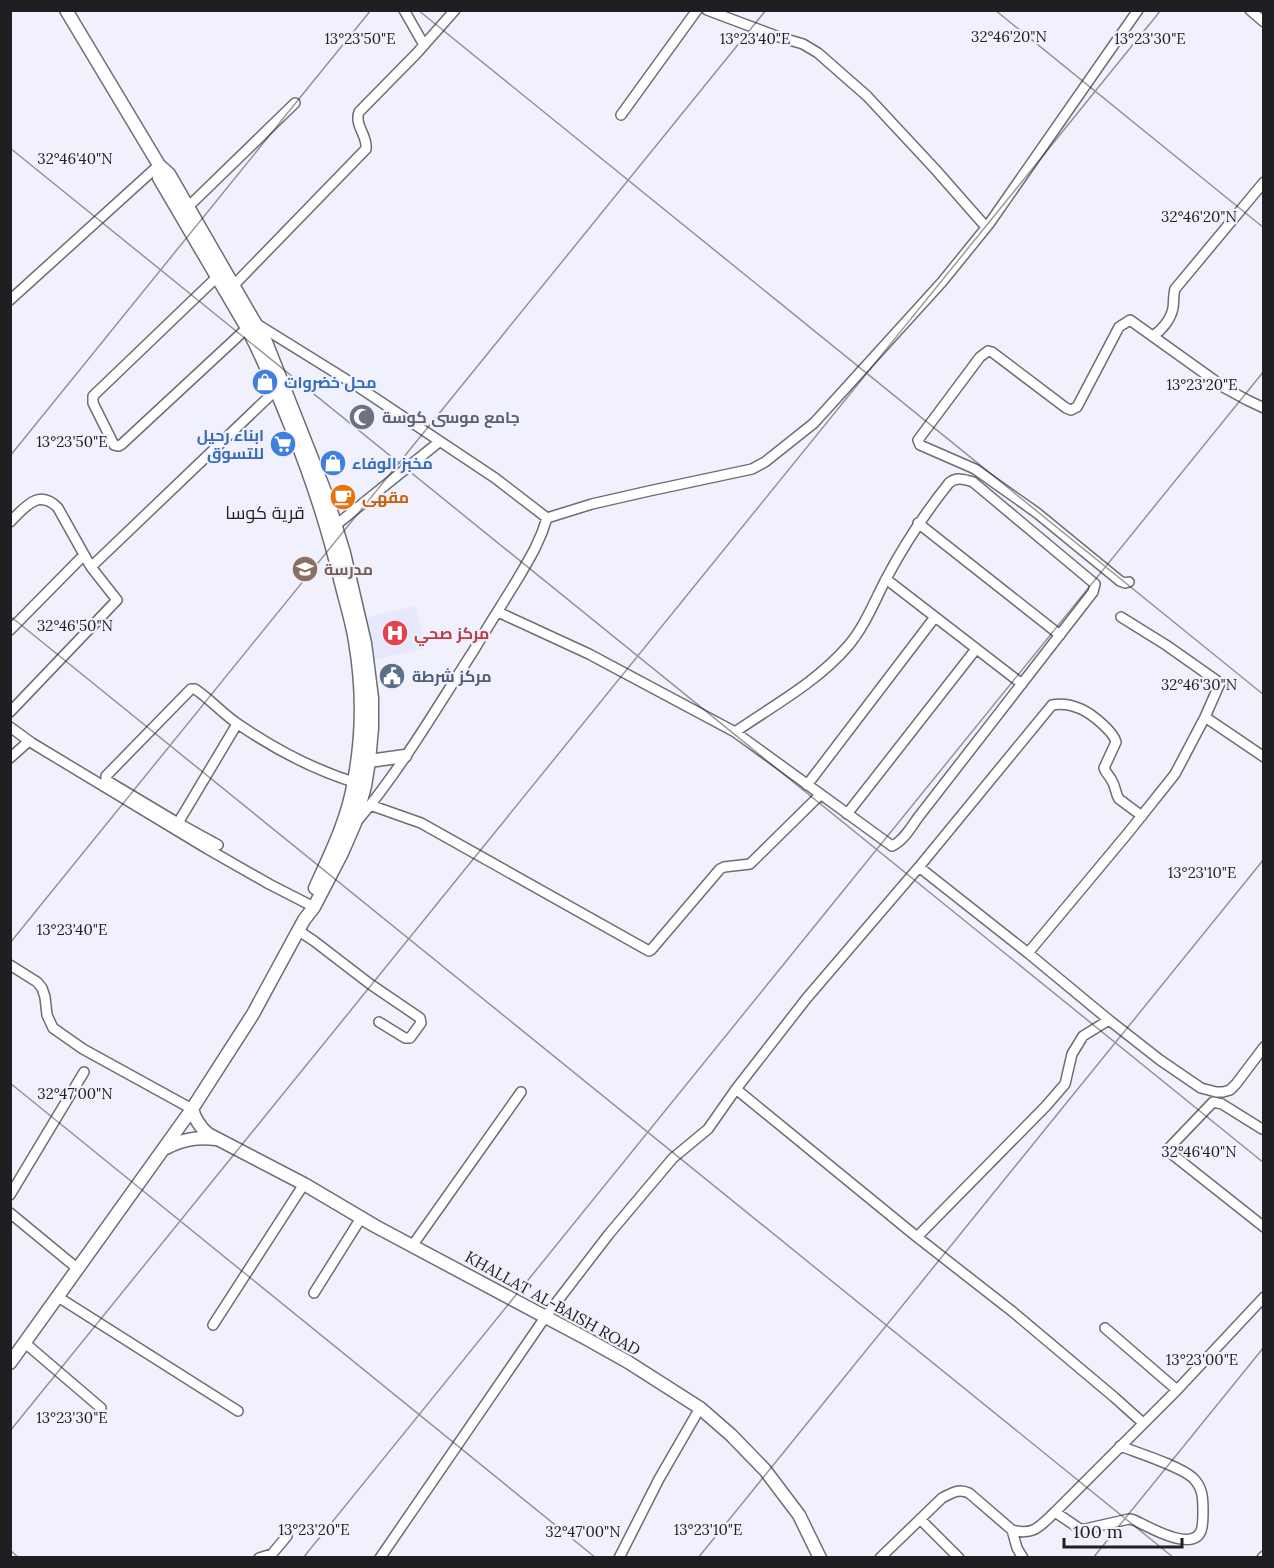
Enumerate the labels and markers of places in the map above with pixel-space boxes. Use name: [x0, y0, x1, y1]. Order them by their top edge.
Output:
shop icon: محل خضروات: [250, 367, 280, 397]
place label: محل خضروات: [284, 372, 377, 392]
mosque icon: جامع موسى كوسة: [347, 402, 377, 432]
place label: جامع موسى كوسة: [382, 407, 520, 428]
place label: ابناء رحيل للتسوق: [197, 425, 264, 463]
supermarket icon: ابناء رحيل للتسوق: [268, 429, 298, 459]
shop icon: مخبز الوفاء: [318, 448, 348, 478]
place label: مخبز الوفاء: [352, 453, 433, 473]
cafe icon: مقهى: [328, 482, 358, 512]
place label: مقهى: [362, 487, 409, 507]
school or university icon: مدرسة: [290, 554, 320, 584]
place label: مدرسة: [324, 559, 373, 579]
hospital icon: مركز صحي: [380, 618, 410, 648]
place label: مركز صحي: [414, 623, 489, 646]
public building icon: مركز شرطة: [377, 661, 407, 691]
place label: مركز شرطة: [412, 666, 492, 686]

